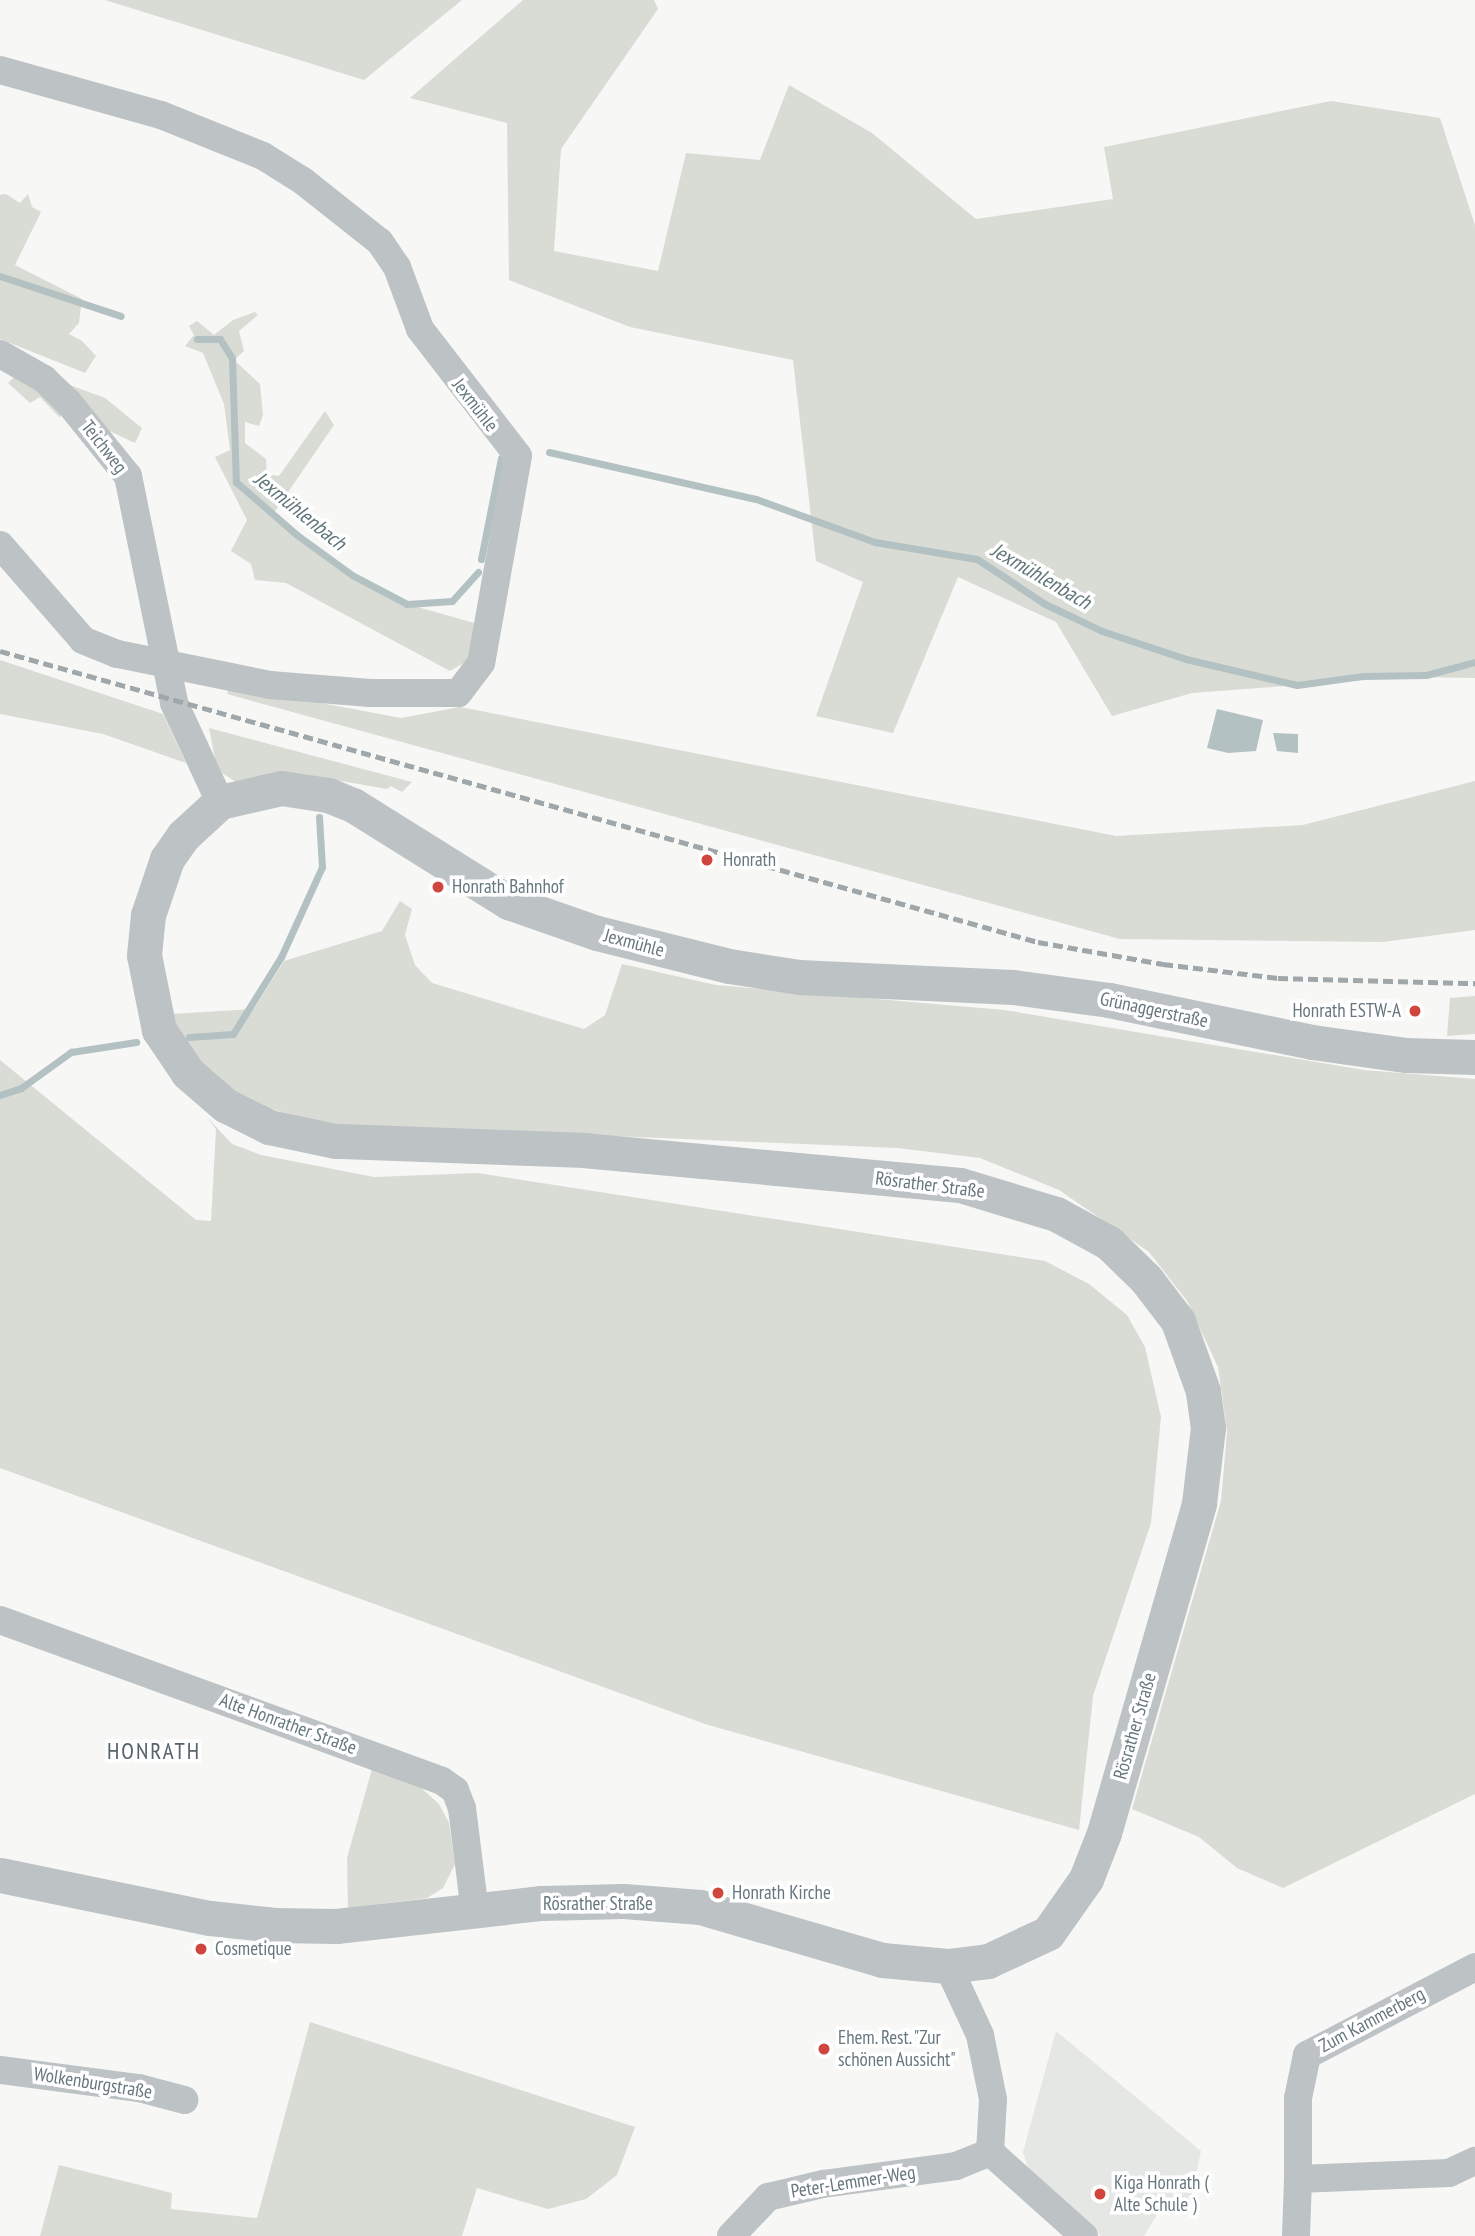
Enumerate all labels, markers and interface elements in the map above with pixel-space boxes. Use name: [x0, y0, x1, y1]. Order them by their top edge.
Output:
street label: Jexmühle: [447, 374, 503, 436]
street label: Teichweg: [76, 416, 132, 478]
water label: Jexmühlenbach: [249, 466, 351, 556]
water label: Jexmühlenbach: [987, 537, 1095, 615]
place label: Honrath: [723, 849, 776, 871]
marker: Honrath: [697, 850, 717, 870]
place label: Honrath Bahnhof: [452, 876, 564, 898]
marker: Honrath Bahnhof: [430, 879, 446, 895]
street label: Jexmühle: [602, 924, 666, 962]
street label: Grünaggerstraße: [1098, 987, 1210, 1033]
place label: Honrath ESTW-A: [1292, 1000, 1401, 1022]
marker: Honrath ESTW-A: [1407, 1003, 1423, 1019]
street label: Rösrather Straße: [874, 1167, 986, 1203]
street label: Rösrather Straße: [1109, 1670, 1161, 1782]
street label: Alte Honrather Straße: [217, 1689, 359, 1759]
district label: HONRATH: [108, 1737, 200, 1765]
place label: Honrath Kirche: [732, 1882, 831, 1904]
marker: Honrath Kirche: [710, 1885, 726, 1901]
street label: Rösrather Straße: [543, 1893, 653, 1915]
place label: Cosmetique: [215, 1938, 292, 1960]
marker: Cosmetique: [193, 1941, 209, 1957]
street label: Zum Kammerberg: [1315, 1983, 1429, 2057]
place label: Ehem. Rest. "Zur schönen Aussicht": [838, 2027, 956, 2071]
marker: Ehem. Rest. "Zur schönen Aussicht": [816, 2041, 832, 2057]
street label: Wolkenburgstraße: [32, 2062, 154, 2104]
street label: Peter-Lemmer-Weg: [789, 2161, 917, 2203]
place label: Kiga Honrath ( Alte Schule ): [1114, 2172, 1209, 2216]
marker: Kiga Honrath ( Alte Schule ): [1092, 2186, 1108, 2202]

